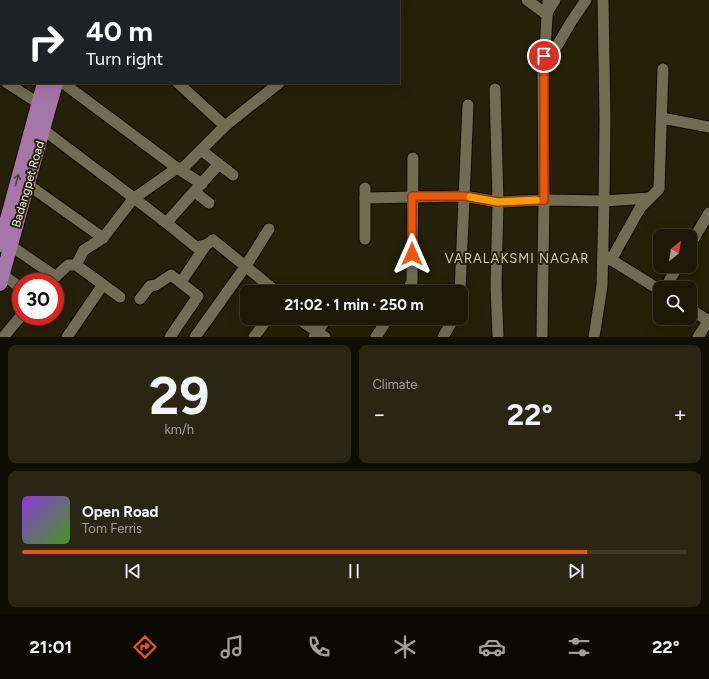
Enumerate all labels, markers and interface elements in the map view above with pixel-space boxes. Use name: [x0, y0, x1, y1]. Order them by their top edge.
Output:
text: 40 m: [86, 14, 153, 48]
icon: right: [20, 16, 72, 68]
pin: [527, 39, 561, 73]
icon: arrive: [533, 45, 555, 67]
text: Turn right: [86, 48, 163, 70]
street label: Badangpet Road: [9, 139, 47, 229]
one-way arrow: [14, 174, 21, 187]
north arrow: [653, 229, 697, 273]
map controls: [653, 229, 697, 325]
position arrow: [391, 233, 433, 275]
district label: VARALAKSMI NAGAR: [445, 251, 589, 266]
speed limit sign: 30: [12, 273, 64, 325]
button: search: [653, 281, 697, 325]
text: 21:02 · 1 min · 250 m: [284, 296, 424, 314]
text: 29: [149, 365, 209, 427]
text: Climate: [373, 377, 417, 392]
text: 22°: [507, 396, 553, 433]
text: −: [373, 401, 386, 428]
text: +: [673, 401, 687, 428]
text: km/h: [164, 422, 194, 437]
text: Open Road: [82, 503, 159, 521]
text: Tom Ferris: [82, 521, 142, 536]
icon: previous: [122, 560, 144, 582]
icon: pause: [343, 560, 365, 582]
icon: next: [565, 560, 587, 582]
icon: directions: [131, 633, 159, 661]
icon: music: [218, 633, 246, 661]
icon: phone: [305, 633, 333, 661]
icon: climate: [391, 633, 419, 661]
icon: car: [478, 633, 506, 661]
icon: filters: [565, 633, 593, 661]
text: 21:01: [29, 636, 72, 658]
text: 22°: [652, 636, 680, 658]

